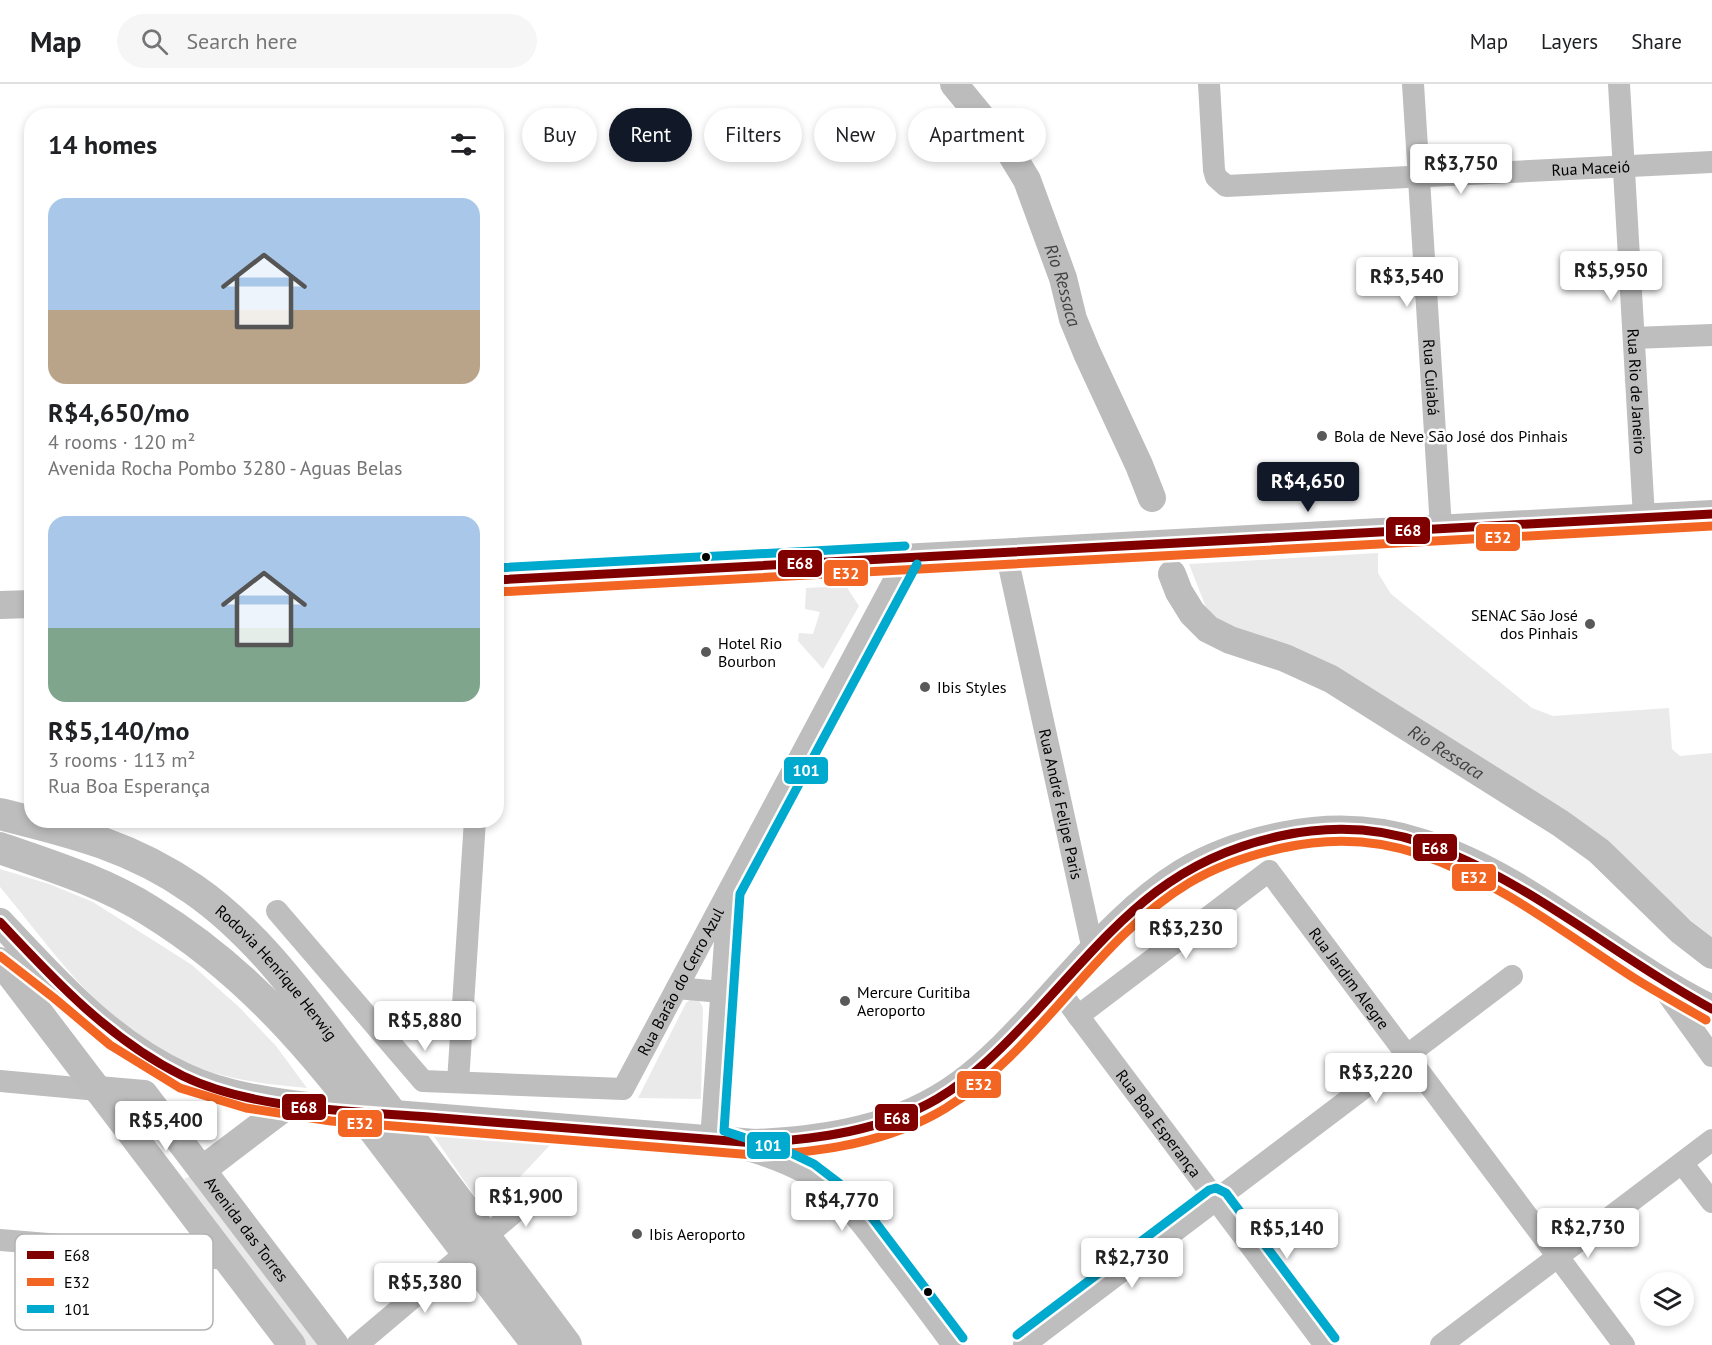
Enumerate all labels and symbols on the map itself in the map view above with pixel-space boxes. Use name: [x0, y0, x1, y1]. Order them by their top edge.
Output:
pin: R$3,750: [1406, 144, 1516, 195]
street label: Rua Maceió: [1551, 156, 1630, 180]
water label: Rio Ressaca: [1040, 240, 1086, 330]
pin: R$5,950: [1556, 251, 1666, 302]
pin: R$3,540: [1352, 257, 1462, 308]
street label: Rua Rio de Janeiro: [1623, 328, 1650, 455]
street label: Rua Cuiabá: [1419, 339, 1444, 416]
place label: Bola de Neve São José dos Pinhais: [1334, 426, 1568, 446]
marker: Bola de Neve São José dos Pinhais: [1315, 429, 1329, 443]
pin: R$4,650: [1253, 462, 1363, 513]
line badge: E68: [1385, 516, 1431, 545]
text: E68: [1395, 520, 1421, 540]
line badge: E32: [1475, 523, 1521, 552]
text: E32: [1485, 527, 1511, 547]
line badge: E68: [777, 549, 823, 578]
unlabelled marker: [700, 551, 712, 563]
text: E68: [787, 553, 813, 573]
line badge: E32: [823, 559, 869, 587]
text: E32: [833, 563, 859, 583]
place label: SENAC São José dos Pinhais: [1471, 605, 1578, 643]
marker: SENAC São José dos Pinhais: [1583, 617, 1597, 631]
place label: Hotel Rio Bourbon: [718, 633, 782, 671]
marker: Hotel Rio Bourbon: [699, 645, 713, 659]
place label: Ibis Styles: [937, 677, 1007, 697]
marker: Ibis Styles: [918, 680, 932, 694]
water label: Rio Ressaca: [1404, 719, 1489, 784]
street label: Rua André Felipe Paris: [1035, 727, 1087, 881]
line badge: 101: [783, 756, 829, 785]
text: 101: [792, 760, 820, 780]
line badge: E68: [1412, 833, 1458, 862]
text: E68: [1422, 838, 1448, 858]
line badge: E32: [1451, 863, 1497, 892]
text: E32: [1461, 867, 1487, 887]
street label: Rodovia Henrique Herwig: [211, 900, 342, 1044]
street label: Rua Barão do Cerro Azul: [633, 904, 728, 1059]
pin: R$3,230: [1131, 909, 1241, 960]
street label: Rua Jardim Alegre: [1305, 924, 1394, 1033]
place label: Mercure Curitiba Aeroporto: [857, 982, 970, 1020]
marker: Mercure Curitiba Aeroporto: [838, 994, 852, 1008]
pin: R$5,880: [370, 1001, 480, 1052]
pin: R$3,220: [1321, 1053, 1431, 1104]
street label: Rua Boa Esperança: [1112, 1065, 1206, 1181]
line badge: E32: [956, 1070, 1002, 1099]
text: E32: [966, 1074, 992, 1094]
line badge: E68: [281, 1093, 327, 1121]
text: E68: [291, 1097, 317, 1117]
pin: R$5,400: [111, 1101, 221, 1152]
line badge: E68: [874, 1103, 919, 1132]
text: E68: [884, 1108, 910, 1128]
line badge: E32: [337, 1109, 383, 1138]
text: E32: [347, 1113, 373, 1133]
line badge: 101: [746, 1131, 791, 1160]
text: 101: [754, 1135, 782, 1155]
street label: Avenida das Torres: [201, 1173, 293, 1286]
pin: R$1,900: [471, 1177, 581, 1228]
pin: R$4,770: [787, 1181, 897, 1232]
pin: R$2,730: [1533, 1208, 1643, 1259]
pin: R$5,140: [1232, 1209, 1342, 1260]
place label: Ibis Aeroporto: [649, 1224, 745, 1244]
marker: Ibis Aeroporto: [630, 1227, 644, 1241]
legend: [15, 1234, 213, 1330]
pin: R$2,730: [1077, 1238, 1187, 1289]
text: E68: [64, 1245, 90, 1265]
pin: R$5,380: [370, 1263, 480, 1314]
text: E32: [64, 1272, 90, 1292]
unlabelled marker: [922, 1286, 934, 1298]
text: 101: [64, 1299, 90, 1319]

